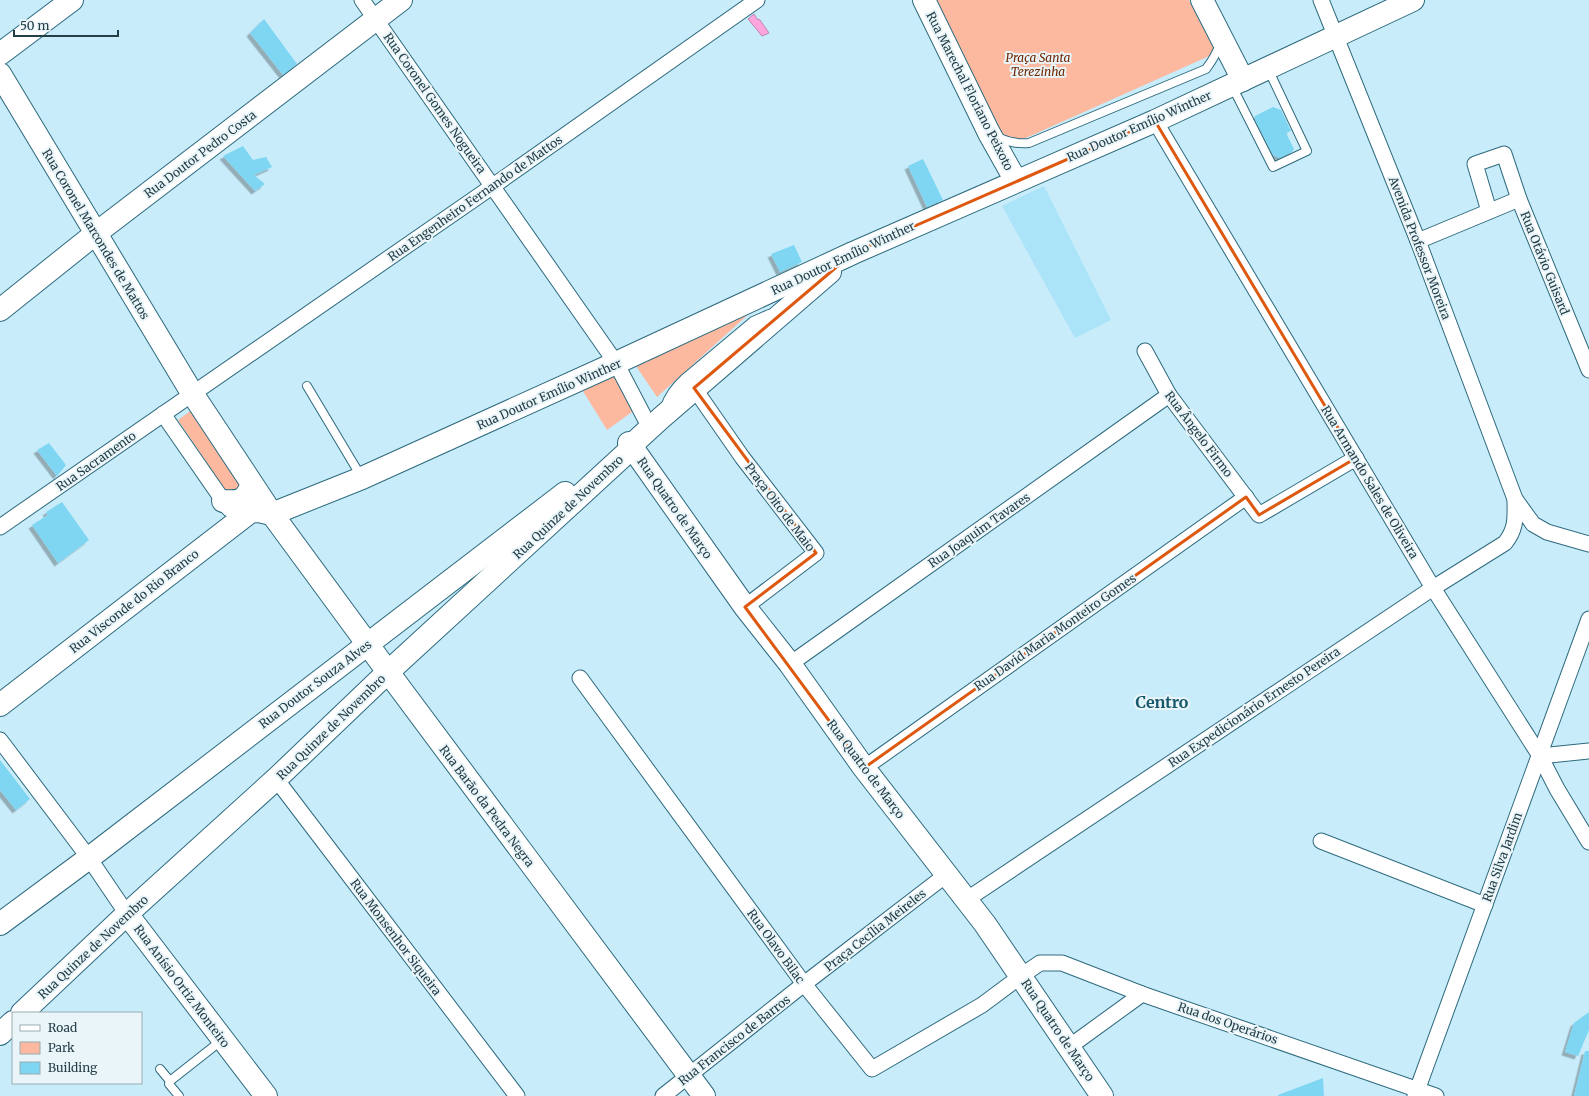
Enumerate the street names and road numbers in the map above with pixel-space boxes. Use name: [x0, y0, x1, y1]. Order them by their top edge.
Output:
street label: Rua Marechal Floriano Peixoto: [923, 9, 1017, 173]
street label: Rua Coronel Gomes Nogueira: [381, 30, 490, 177]
street label: Rua Doutor Emílio Winther: [1064, 87, 1214, 165]
street label: Rua Doutor Pedro Costa: [141, 107, 259, 201]
street label: Rua Engenheiro Fernando de Mattos: [385, 132, 565, 264]
street label: Rua Coronel Marcondes de Mattos: [39, 146, 153, 322]
street label: Avenida Professor Moreira: [1385, 173, 1454, 322]
street label: Rua Otávio Guisard: [1517, 209, 1573, 317]
street label: Rua Doutor Emílio Winther: [769, 218, 918, 298]
street label: Rua Doutor Emílio Winther: [474, 355, 624, 433]
street label: Rua Ângelo Firmo: [1162, 388, 1236, 480]
street label: Rua Armando Sales de Oliveira: [1318, 403, 1422, 562]
street label: Rua Sacramento: [53, 428, 139, 494]
street label: Rua Quinze de Novembro: [510, 452, 626, 562]
street label: Rua Quatro de Março: [634, 454, 716, 562]
street label: Praça Oito de Maio: [742, 460, 818, 554]
street label: Rua Joaquim Tavares: [925, 489, 1033, 571]
street label: Rua Visconde do Rio Branco: [66, 546, 202, 656]
street label: Rua David Maria Monteiro Gomes: [971, 570, 1139, 694]
street label: Rua Doutor Souza Alves: [256, 637, 374, 731]
street label: Rua Expedicionário Ernesto Pereira: [1165, 643, 1343, 770]
street label: Rua Quinze de Novembro: [274, 671, 388, 783]
street label: Rua Quatro de Março: [824, 716, 908, 822]
street label: Rua Barão da Pedra Negra: [436, 742, 538, 870]
street label: Rua Silva Jardim: [1479, 810, 1525, 904]
street label: Rua Monsenhor Siqueira: [347, 876, 445, 999]
street label: Praça Cecília Meireles: [821, 886, 929, 974]
street label: Rua Quinze de Novembro: [35, 892, 151, 1002]
street label: Rua Olavo Bilac: [744, 906, 808, 986]
street label: Rua Anísio Ortiz Monteiro: [131, 922, 233, 1050]
street label: Rua Quatro de Março: [1018, 976, 1098, 1084]
street label: Rua Francisco de Barros: [675, 992, 793, 1088]
street label: Rua dos Operários: [1176, 999, 1280, 1047]

